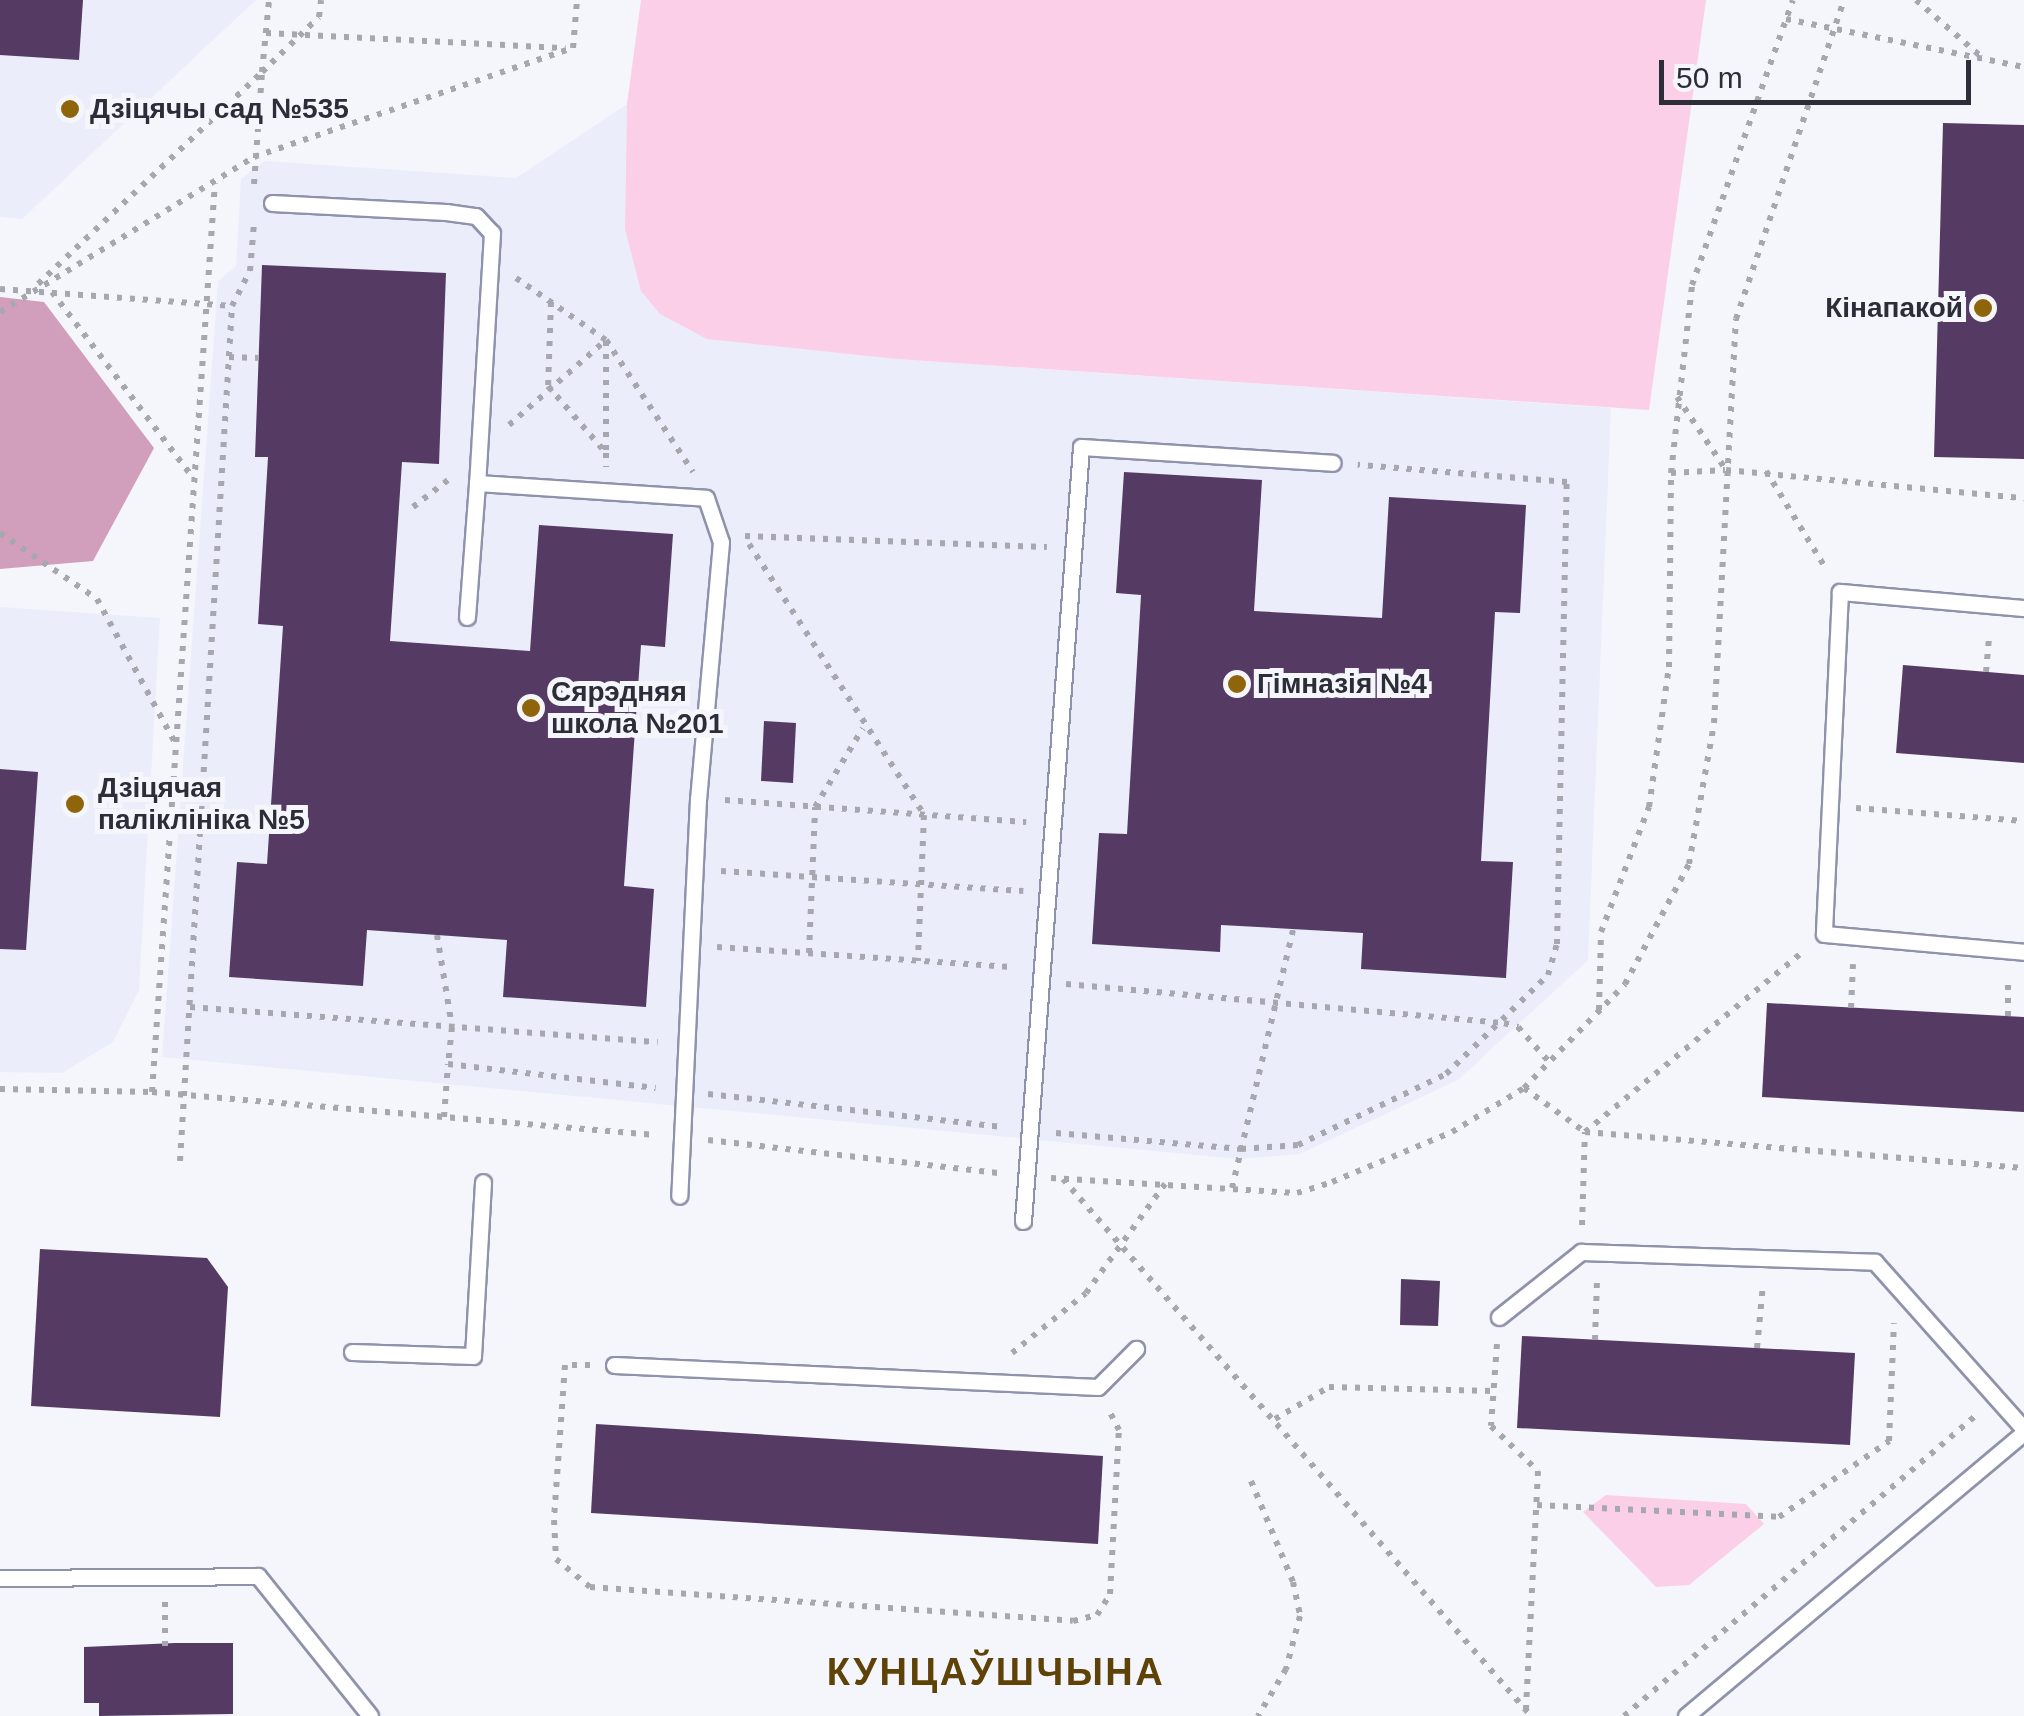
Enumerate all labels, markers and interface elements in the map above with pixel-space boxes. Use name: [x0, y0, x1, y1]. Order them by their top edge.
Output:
scale bar: [1664, 40, 1976, 102]
text: 50 m: [1676, 61, 1743, 94]
place label: Дзіцячы сад №535: [90, 92, 349, 126]
marker: Дзіцячы сад №535: [59, 98, 81, 120]
place label: Кінапакой: [1825, 291, 1963, 325]
marker: Кінапакой: [1972, 297, 1994, 319]
place label: Гімназія №4: [1257, 667, 1427, 701]
marker: Гімназія №4: [1226, 673, 1248, 695]
place label: Сярэдняя школа №201: [551, 675, 723, 741]
marker: Сярэдняя школа №201: [520, 697, 542, 719]
place label: Дзіцячая паліклініка №5: [98, 771, 305, 837]
marker: Дзіцячая паліклініка №5: [62, 791, 88, 817]
district label: КУНЦАЎШЧЫНА: [827, 1650, 1165, 1696]

